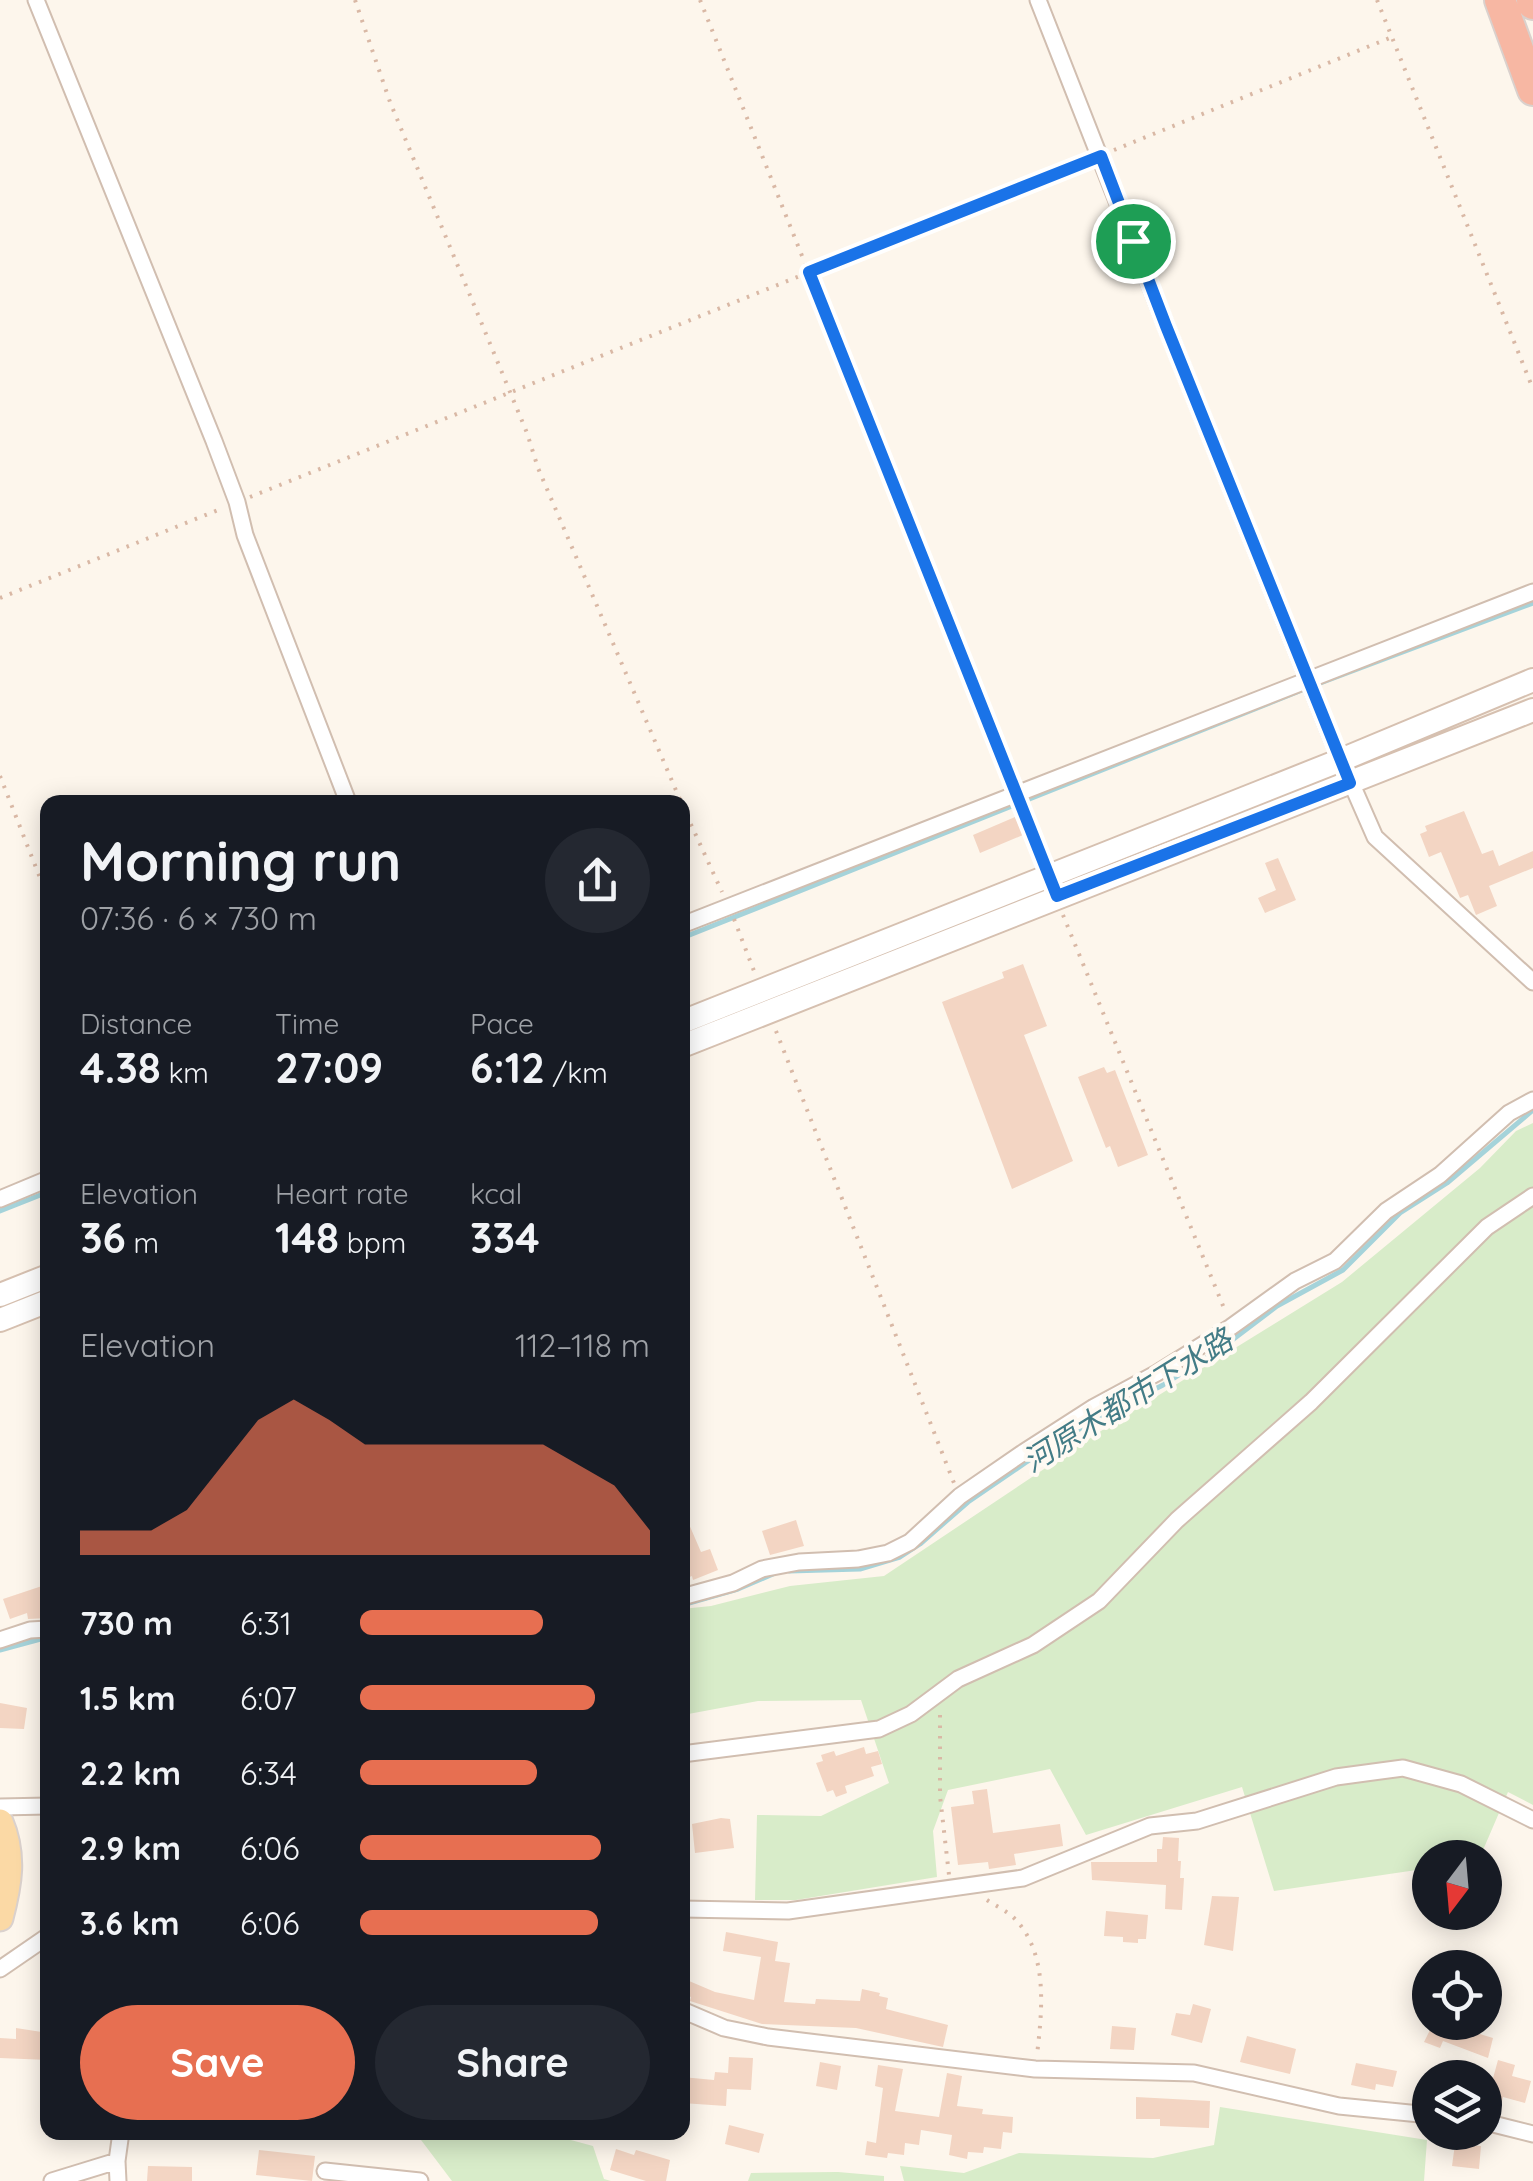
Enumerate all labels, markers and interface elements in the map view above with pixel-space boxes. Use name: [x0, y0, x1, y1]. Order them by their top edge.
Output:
pin: [1091, 199, 1176, 284]
icon: arrive: [1106, 214, 1161, 269]
text: Morning run: [80, 826, 401, 895]
button: share: [545, 828, 650, 933]
text: 07:36 · 6 × 730 m: [80, 898, 317, 938]
text: Distance: [80, 1006, 192, 1041]
text: Time: [275, 1006, 339, 1041]
text: Pace: [470, 1006, 534, 1041]
text: 4.38: [80, 1041, 161, 1094]
text: 27:09: [275, 1041, 383, 1094]
text: 6:12: [470, 1041, 545, 1094]
text: km: [161, 1055, 209, 1090]
text: /km: [545, 1055, 608, 1090]
text: Elevation: [80, 1176, 198, 1211]
text: Heart rate: [275, 1176, 409, 1211]
text: kcal: [470, 1176, 522, 1211]
text: 36: [80, 1211, 126, 1264]
text: 148: [275, 1211, 339, 1264]
text: 334: [470, 1211, 540, 1264]
text: m: [126, 1225, 159, 1260]
text: bpm: [339, 1225, 406, 1260]
water label: 河原木都市下水路: [1016, 1319, 1242, 1480]
text: Elevation: [80, 1325, 215, 1365]
text: 112–118 m: [515, 1325, 650, 1365]
text: 730 m: [80, 1603, 173, 1643]
text: 6:31: [240, 1603, 292, 1643]
text: 1.5 km: [80, 1678, 176, 1718]
text: 6:07: [240, 1678, 297, 1718]
text: 2.2 km: [80, 1753, 181, 1793]
text: 6:34: [240, 1753, 297, 1793]
text: 2.9 km: [80, 1828, 181, 1868]
text: 6:06: [240, 1828, 299, 1868]
north arrow: [1412, 1840, 1502, 1930]
map controls: [1412, 1840, 1502, 2150]
text: 3.6 km: [80, 1903, 180, 1943]
text: 6:06: [240, 1903, 299, 1943]
button: locate: [1412, 1950, 1502, 2040]
button: Save: [80, 2005, 355, 2120]
button: Share: [375, 2005, 650, 2120]
button: layers: [1412, 2060, 1502, 2150]

